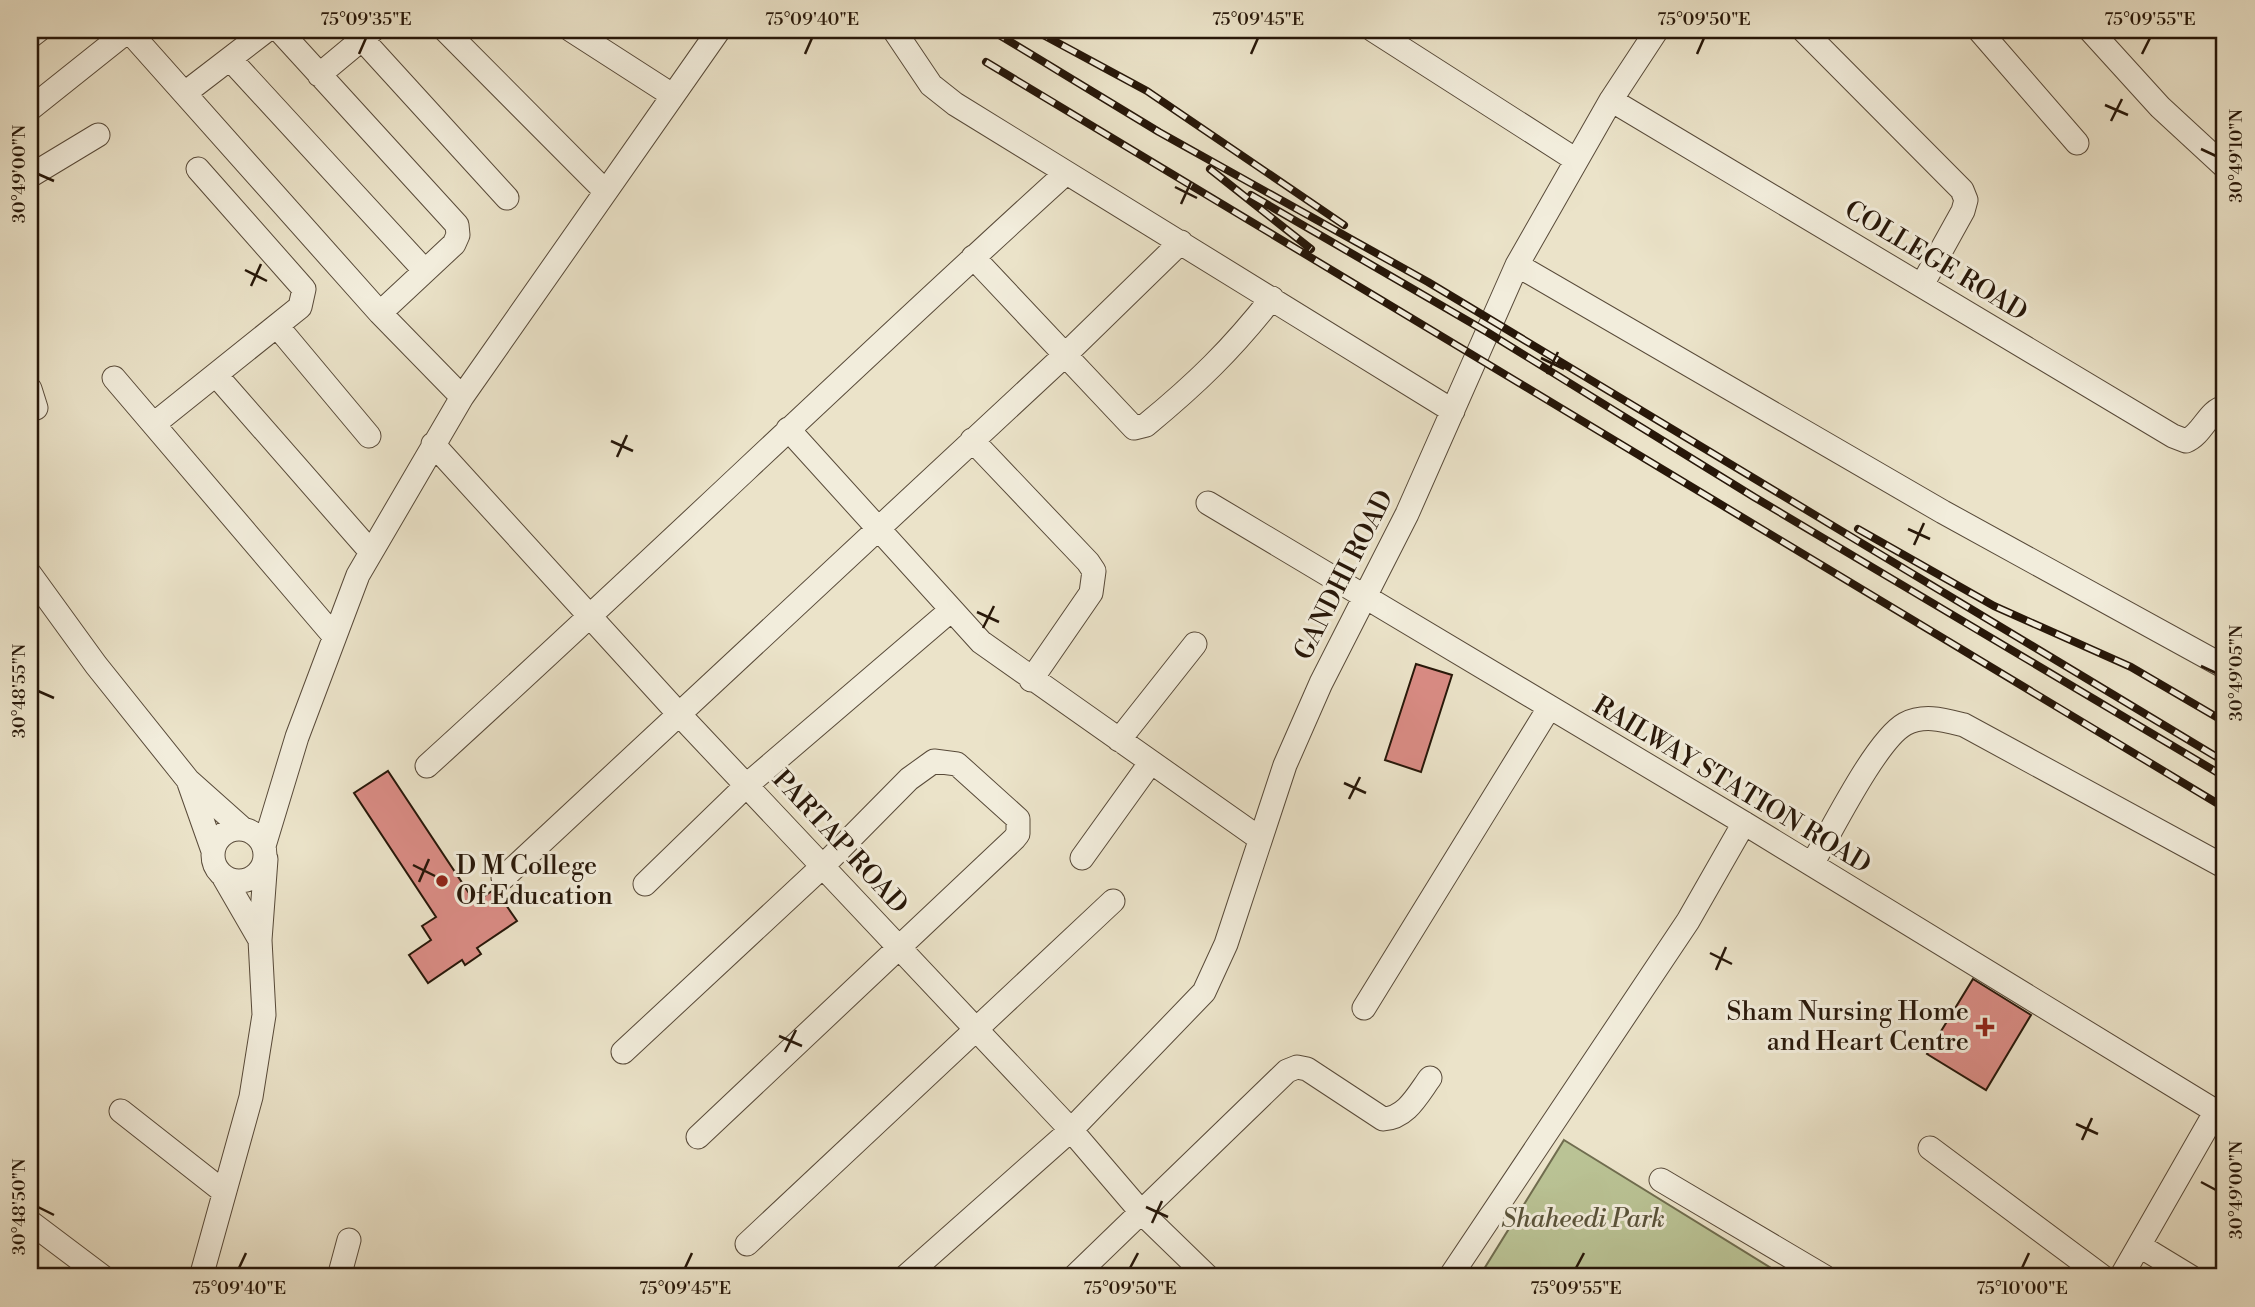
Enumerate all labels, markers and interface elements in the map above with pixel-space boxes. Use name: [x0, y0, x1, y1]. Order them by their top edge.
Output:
text: 75°09'35"E: [320, 8, 412, 31]
text: 75°09'40"E: [765, 8, 859, 31]
text: 75°09'45"E: [1212, 8, 1304, 31]
text: 75°09'50"E: [1657, 8, 1751, 31]
text: 75°09'55"E: [2104, 8, 2196, 31]
text: 30°49'10"N: [2225, 109, 2248, 203]
text: 30°49'00"N: [8, 124, 31, 223]
street label: COLLEGE ROAD: [1839, 194, 2033, 328]
street label: GANDHI ROAD: [1287, 485, 1401, 665]
text: 30°49'05"N: [2225, 624, 2248, 721]
text: 30°48'55"N: [8, 643, 31, 738]
street label: RAILWAY STATION ROAD: [1587, 689, 1877, 881]
street label: PARTAP ROAD: [765, 764, 915, 920]
place label: D M College Of Education: [456, 850, 613, 912]
marker: D M College Of Education: [434, 873, 450, 889]
place label: Sham Nursing Home and Heart Centre: [1727, 996, 1969, 1058]
marker: Sham Nursing Home and Heart Centre: [1975, 1017, 1995, 1037]
text: 30°49'00"N: [2225, 1140, 2248, 1239]
text: 30°48'50"N: [8, 1158, 31, 1255]
park label: Shaheedi Park: [1501, 1203, 1665, 1235]
text: 75°09'40"E: [192, 1277, 286, 1300]
text: 75°09'45"E: [639, 1277, 731, 1300]
text: 75°09'50"E: [1083, 1277, 1177, 1300]
text: 75°09'55"E: [1530, 1277, 1622, 1300]
text: 75°10'00"E: [1976, 1277, 2068, 1300]

